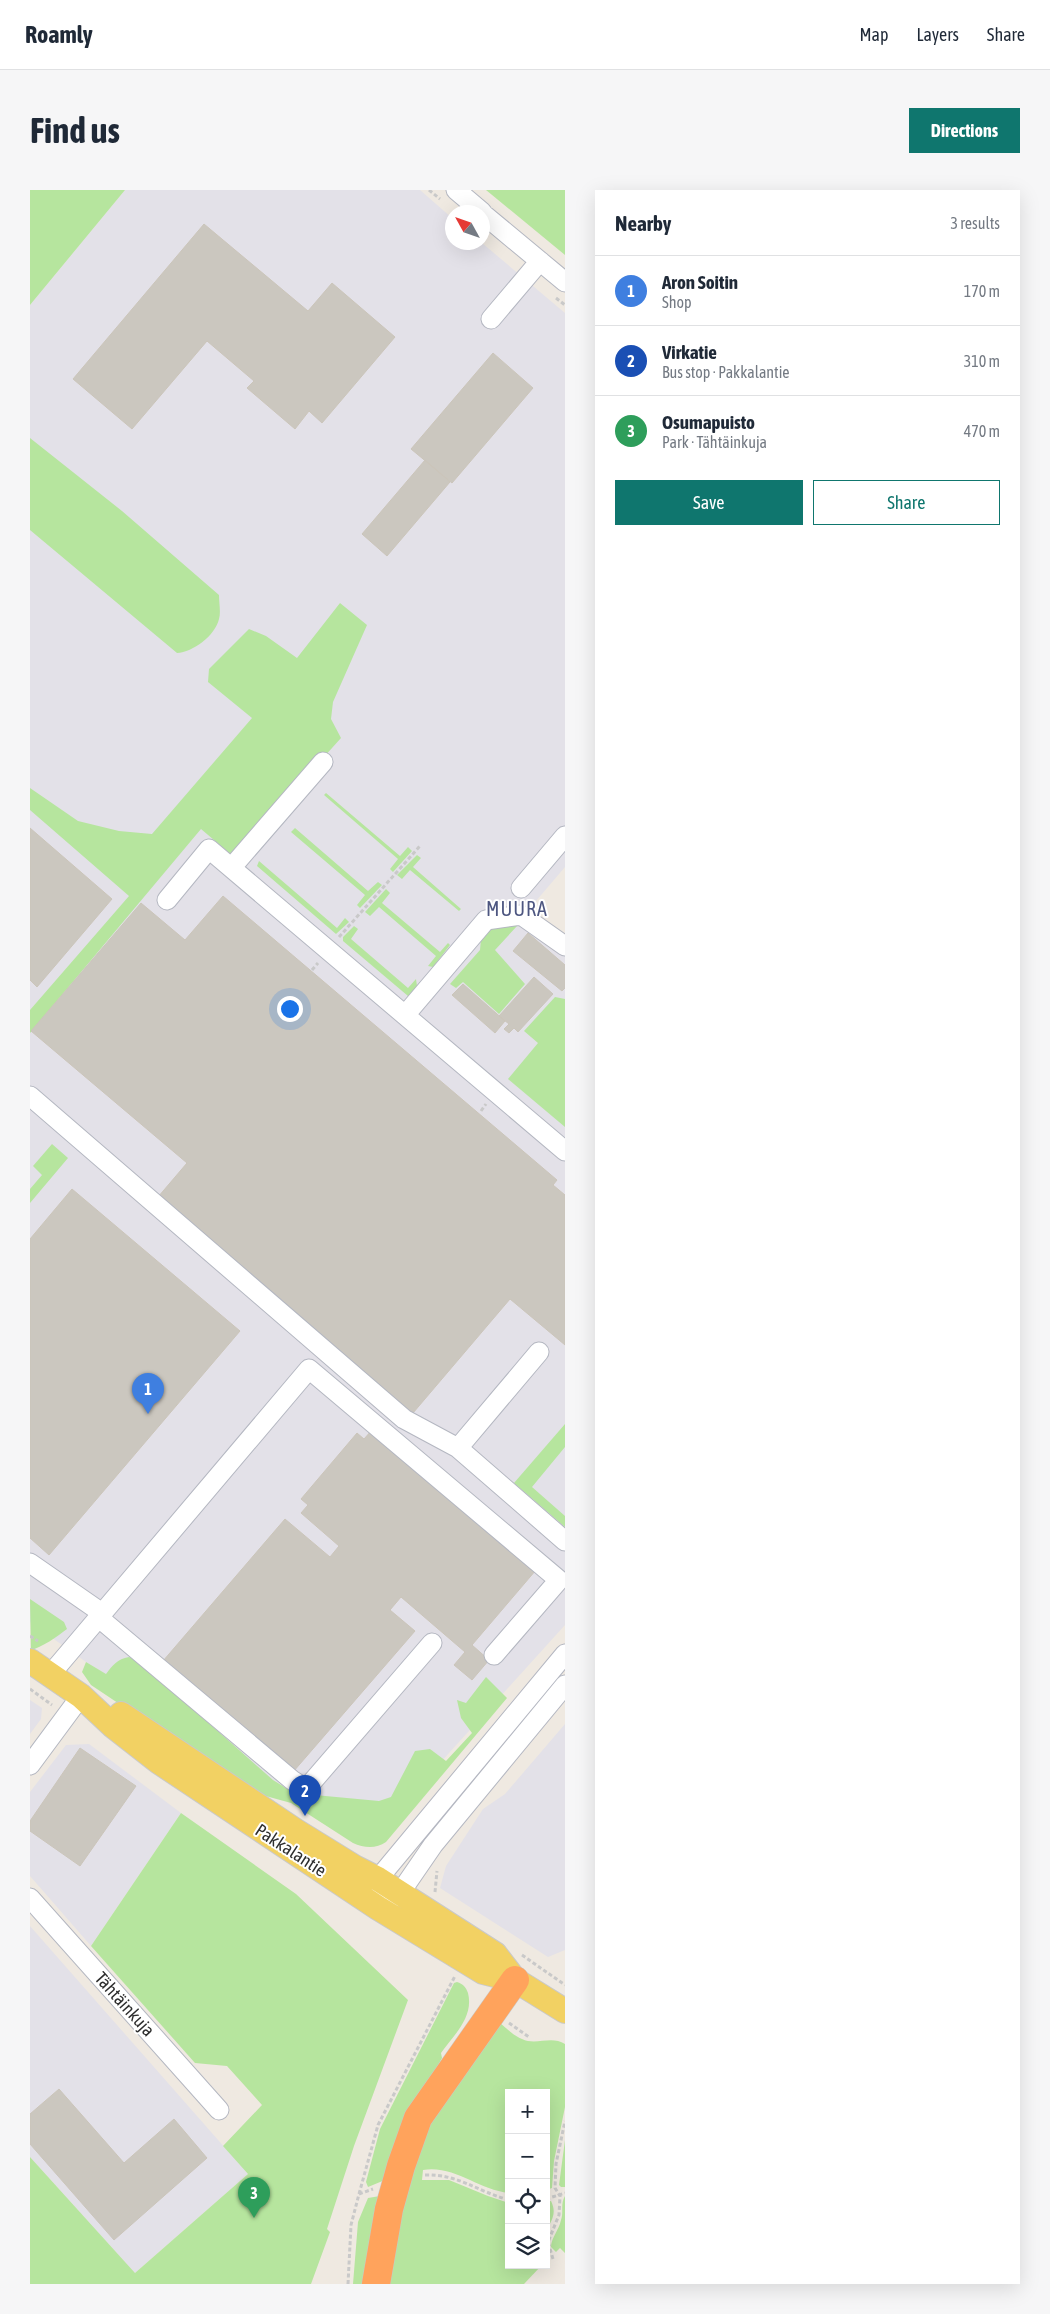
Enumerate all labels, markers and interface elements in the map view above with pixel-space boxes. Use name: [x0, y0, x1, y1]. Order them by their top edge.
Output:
text: Roamly: [25, 21, 93, 48]
text: Map: [859, 24, 888, 45]
text: Layers: [916, 24, 959, 45]
text: Share: [987, 24, 1025, 45]
button: Directions: [909, 108, 1020, 153]
text: Find us: [30, 110, 120, 150]
north arrow: [445, 205, 490, 250]
text: Nearby: [615, 211, 671, 235]
text: 3 results: [950, 214, 1000, 232]
text: Aron Soitin: [662, 271, 738, 293]
text: 1: [627, 282, 635, 300]
text: 170 m: [964, 282, 1000, 300]
text: Shop: [662, 293, 692, 311]
text: Virkatie: [662, 341, 717, 363]
text: 2: [627, 352, 635, 370]
text: 310 m: [964, 352, 1000, 370]
text: Bus stop · Pakkalantie: [662, 363, 790, 381]
text: Osumapuisto: [662, 411, 755, 433]
text: 3: [627, 422, 635, 440]
text: 470 m: [964, 422, 1000, 440]
text: Park · Tähtäinkuja: [662, 433, 767, 451]
button: Save: [615, 480, 803, 525]
button: Share: [813, 480, 1000, 525]
district label: MUURA: [486, 897, 548, 920]
your location: [277, 996, 303, 1022]
pin: 1: [132, 1373, 164, 1414]
pin: 2: [289, 1775, 321, 1816]
street label: Pakkalantie: [252, 1819, 330, 1881]
street label: Tähtäinkuja: [91, 1968, 159, 2040]
map controls: [505, 2089, 550, 2269]
button: +: [505, 2089, 550, 2134]
button: −: [505, 2134, 550, 2179]
pin: 3: [238, 2177, 270, 2218]
button: locate: [505, 2179, 550, 2224]
button: layers: [505, 2224, 550, 2269]

